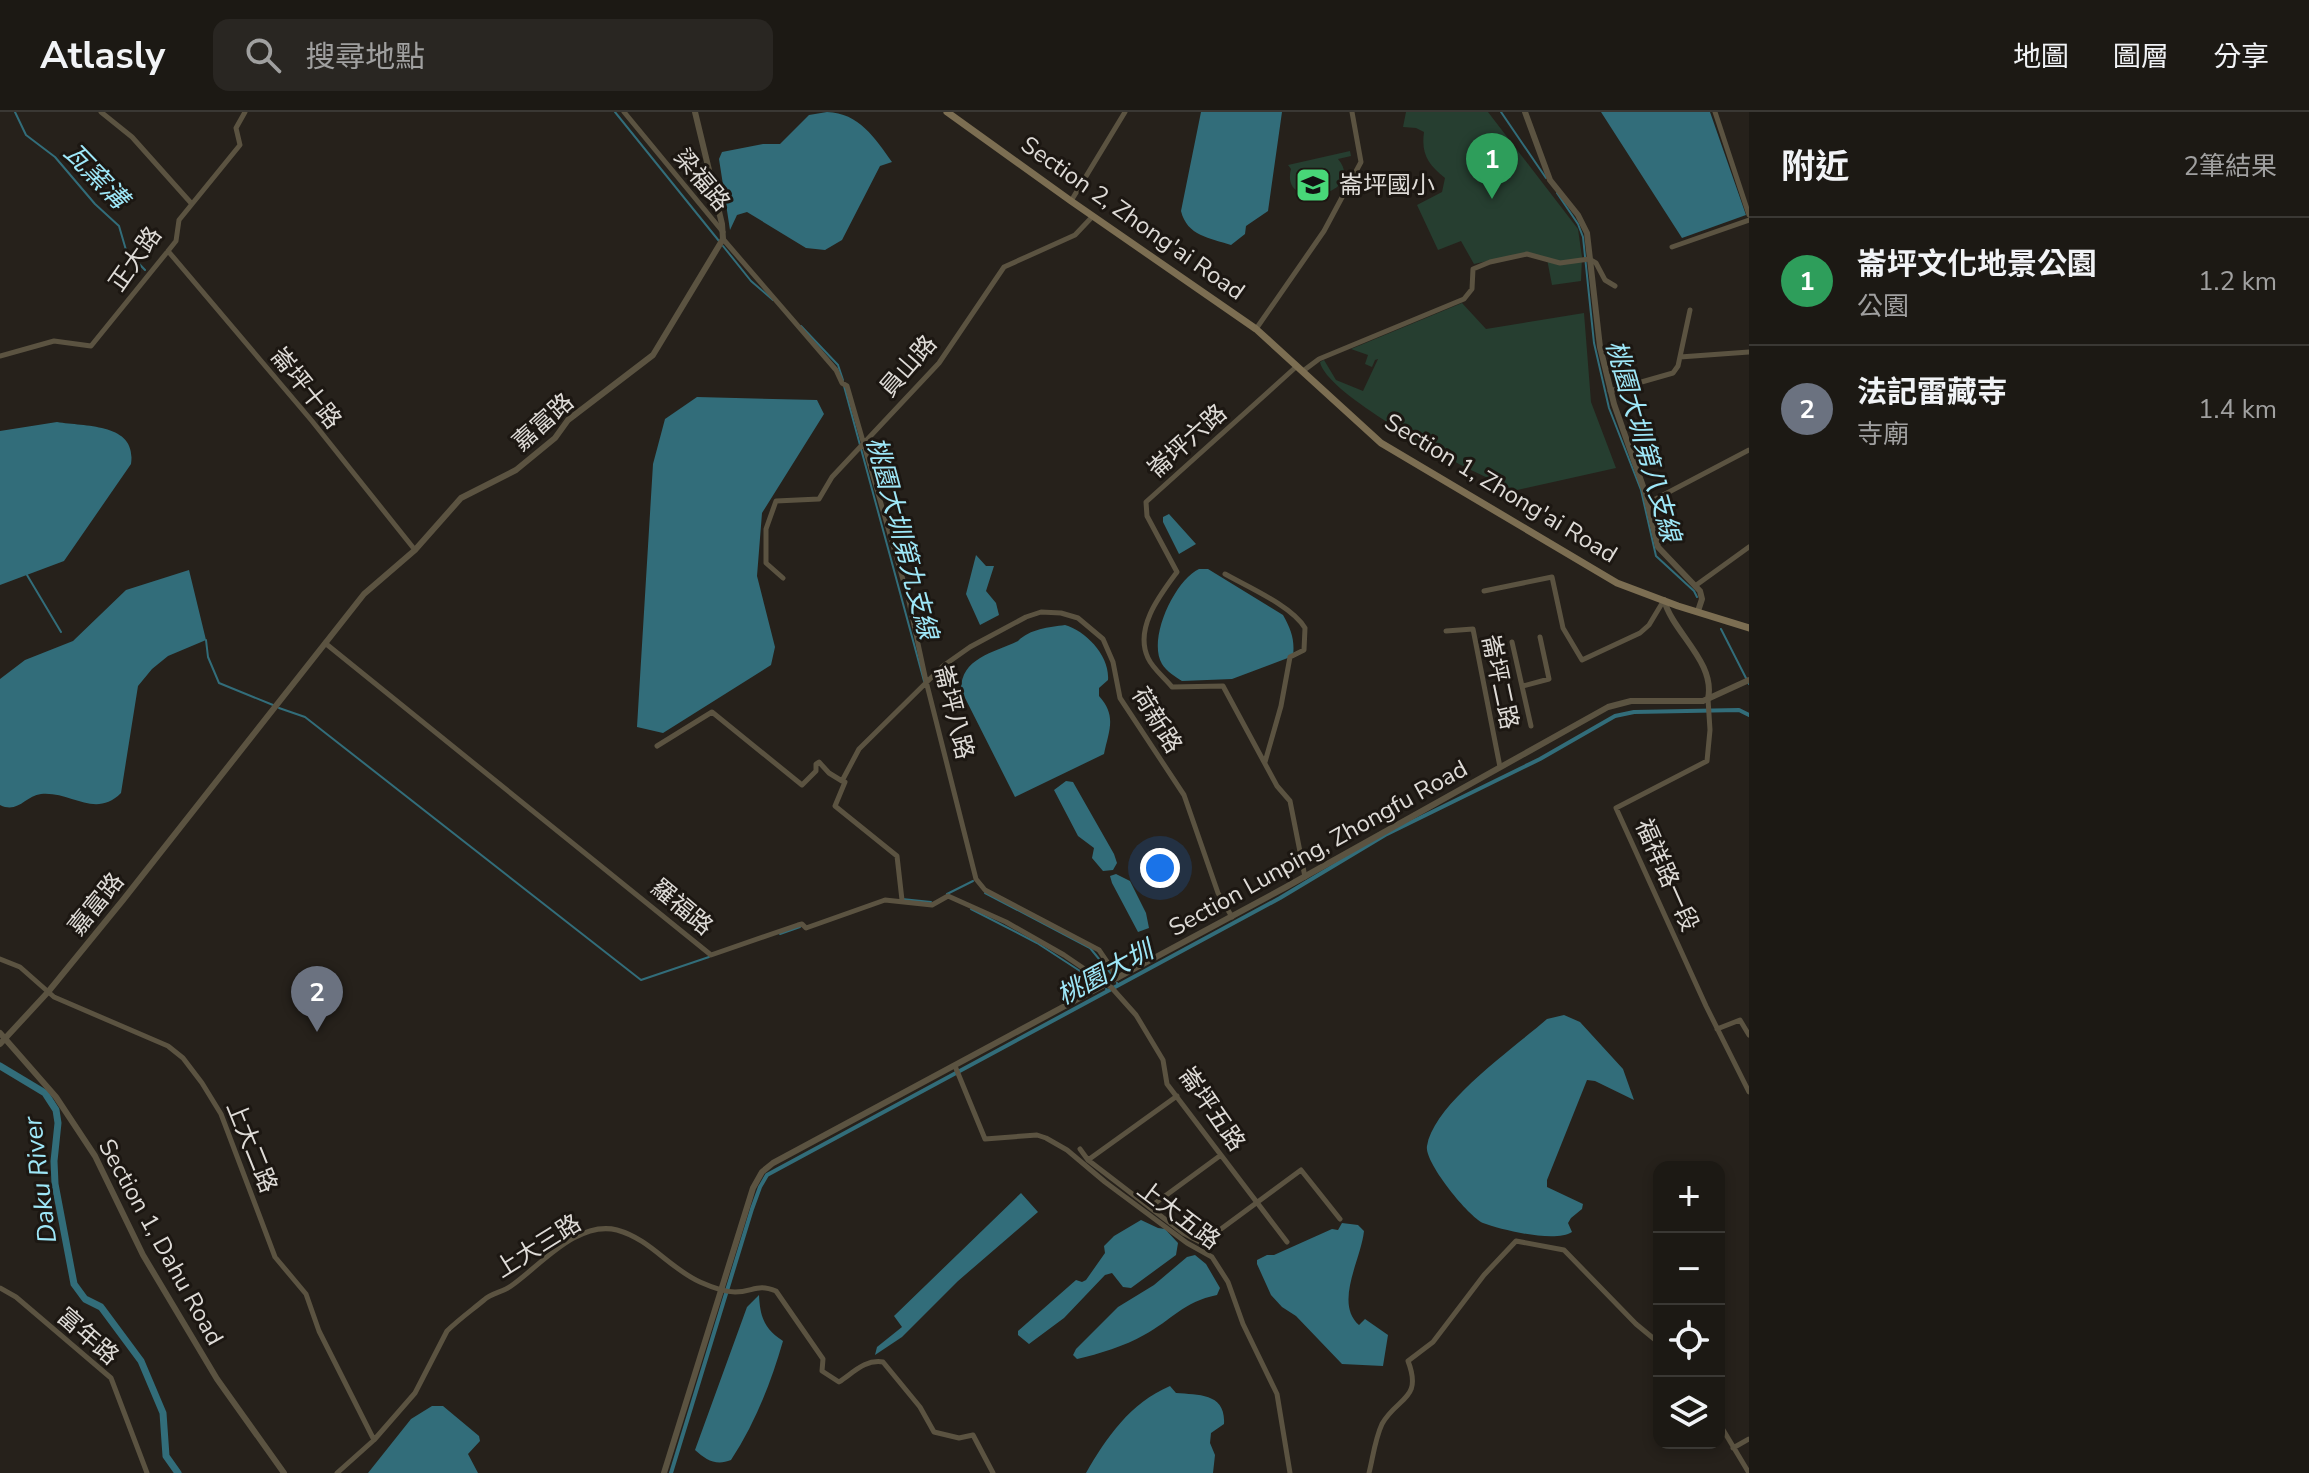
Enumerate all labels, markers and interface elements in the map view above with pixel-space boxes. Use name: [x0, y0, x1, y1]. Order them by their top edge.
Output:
search box: [213, 19, 773, 91]
text: Atlasly: [40, 30, 165, 81]
icon: search: [241, 33, 285, 77]
text: 搜尋地點: [305, 37, 425, 78]
text: 地圖: [2013, 38, 2069, 76]
text: 圖層: [2113, 38, 2169, 76]
text: 分享: [2213, 38, 2269, 76]
street label: Section 2, Zhong'ai Road: [1015, 129, 1251, 307]
pin: 1: [1466, 133, 1518, 199]
water label: 瓦窯溝: [56, 136, 138, 219]
street label: 梁福路: [667, 142, 737, 218]
text: 附近: [1781, 144, 1849, 190]
text: 2筆結果: [2183, 149, 2277, 184]
school or university icon: 崙坪國小: [1294, 166, 1332, 204]
place label: 崙坪國小: [1339, 169, 1435, 201]
street label: 正大路: [101, 220, 169, 298]
text: 崙坪文化地景公園: [1857, 244, 2097, 285]
text: 1: [1799, 264, 1815, 299]
text: 1.2 km: [2198, 264, 2277, 299]
text: 公園: [1857, 289, 1909, 324]
street label: 員山路: [872, 328, 944, 404]
water label: 桃園大圳第八支線: [1598, 336, 1689, 549]
street label: 崙坪十路: [263, 341, 349, 435]
text: 法記雷藏寺: [1857, 372, 2007, 413]
street label: 嘉富路: [506, 386, 580, 458]
text: 2: [1799, 392, 1815, 427]
text: 1.4 km: [2198, 392, 2277, 427]
street label: 崙坪六路: [1141, 397, 1233, 485]
street label: Section 1, Zhong'ai Road: [1379, 406, 1623, 570]
text: 寺廟: [1857, 417, 1909, 452]
water label: 桃園大圳第九支線: [858, 433, 947, 646]
street label: 崙坪二路: [1474, 632, 1526, 732]
street label: 崙坪八路: [927, 662, 981, 762]
street label: 荷新路: [1124, 681, 1190, 759]
street label: Section Lunping, Zhongfu Road: [1163, 752, 1473, 944]
street label: 福祥路一段: [1628, 814, 1706, 936]
your location: [1140, 848, 1180, 888]
street label: 嘉富路: [61, 866, 131, 942]
street label: 羅福路: [644, 872, 720, 942]
water label: 桃園大圳: [1051, 931, 1163, 1013]
pin: 2: [291, 966, 343, 1032]
street label: 崙坪五路: [1171, 1061, 1253, 1157]
street label: 上大二路: [219, 1097, 285, 1197]
water label: Daku River: [15, 1114, 65, 1245]
street label: Section 1, Dahu Road: [91, 1133, 231, 1351]
map controls: [1653, 1161, 1725, 1449]
button: +: [1653, 1161, 1725, 1233]
street label: 上大五路: [1131, 1173, 1227, 1257]
street label: 上大三路: [489, 1207, 587, 1285]
button: −: [1653, 1233, 1725, 1305]
street label: 富年路: [50, 1300, 126, 1372]
button: locate: [1653, 1305, 1725, 1377]
button: layers: [1653, 1377, 1725, 1449]

